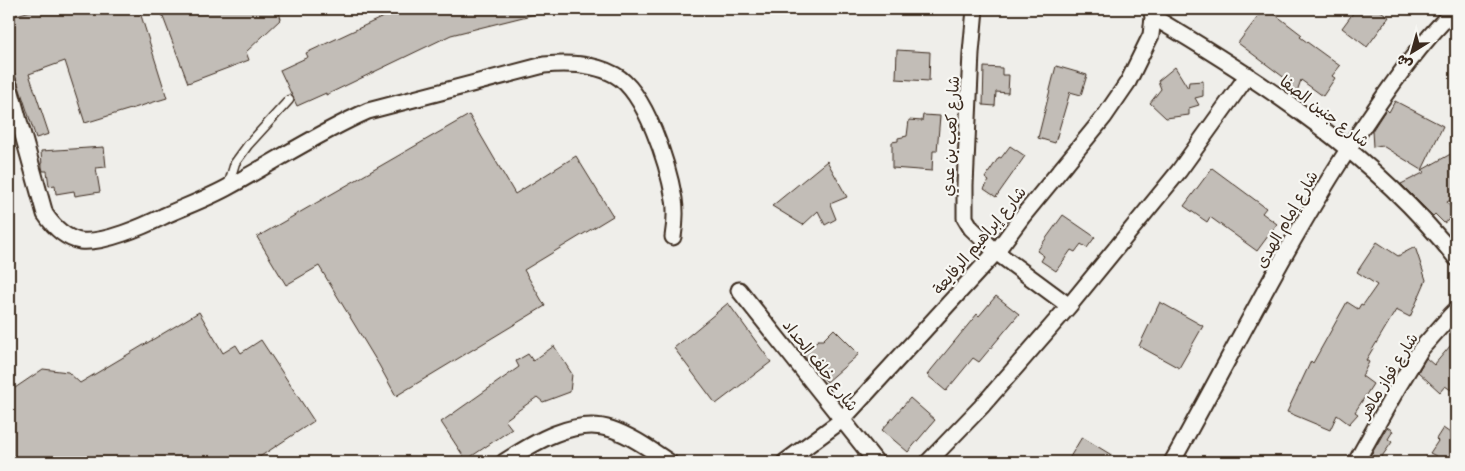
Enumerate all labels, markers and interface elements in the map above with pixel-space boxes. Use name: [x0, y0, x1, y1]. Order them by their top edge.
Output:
north arrow: [1388, 28, 1438, 78]
text: ش: [1392, 51, 1416, 75]
street label: شارع جنين الصفا: [1275, 70, 1374, 153]
street label: شارع كعب بن عدي: [936, 75, 965, 197]
street label: شارع إمام الهدى: [1249, 166, 1325, 273]
street label: شارع إبراهيم الرفايعة: [927, 181, 1032, 300]
street label: شارع خلف الحداد: [777, 314, 864, 416]
street label: شارع فواز ماهر: [1352, 328, 1424, 424]

